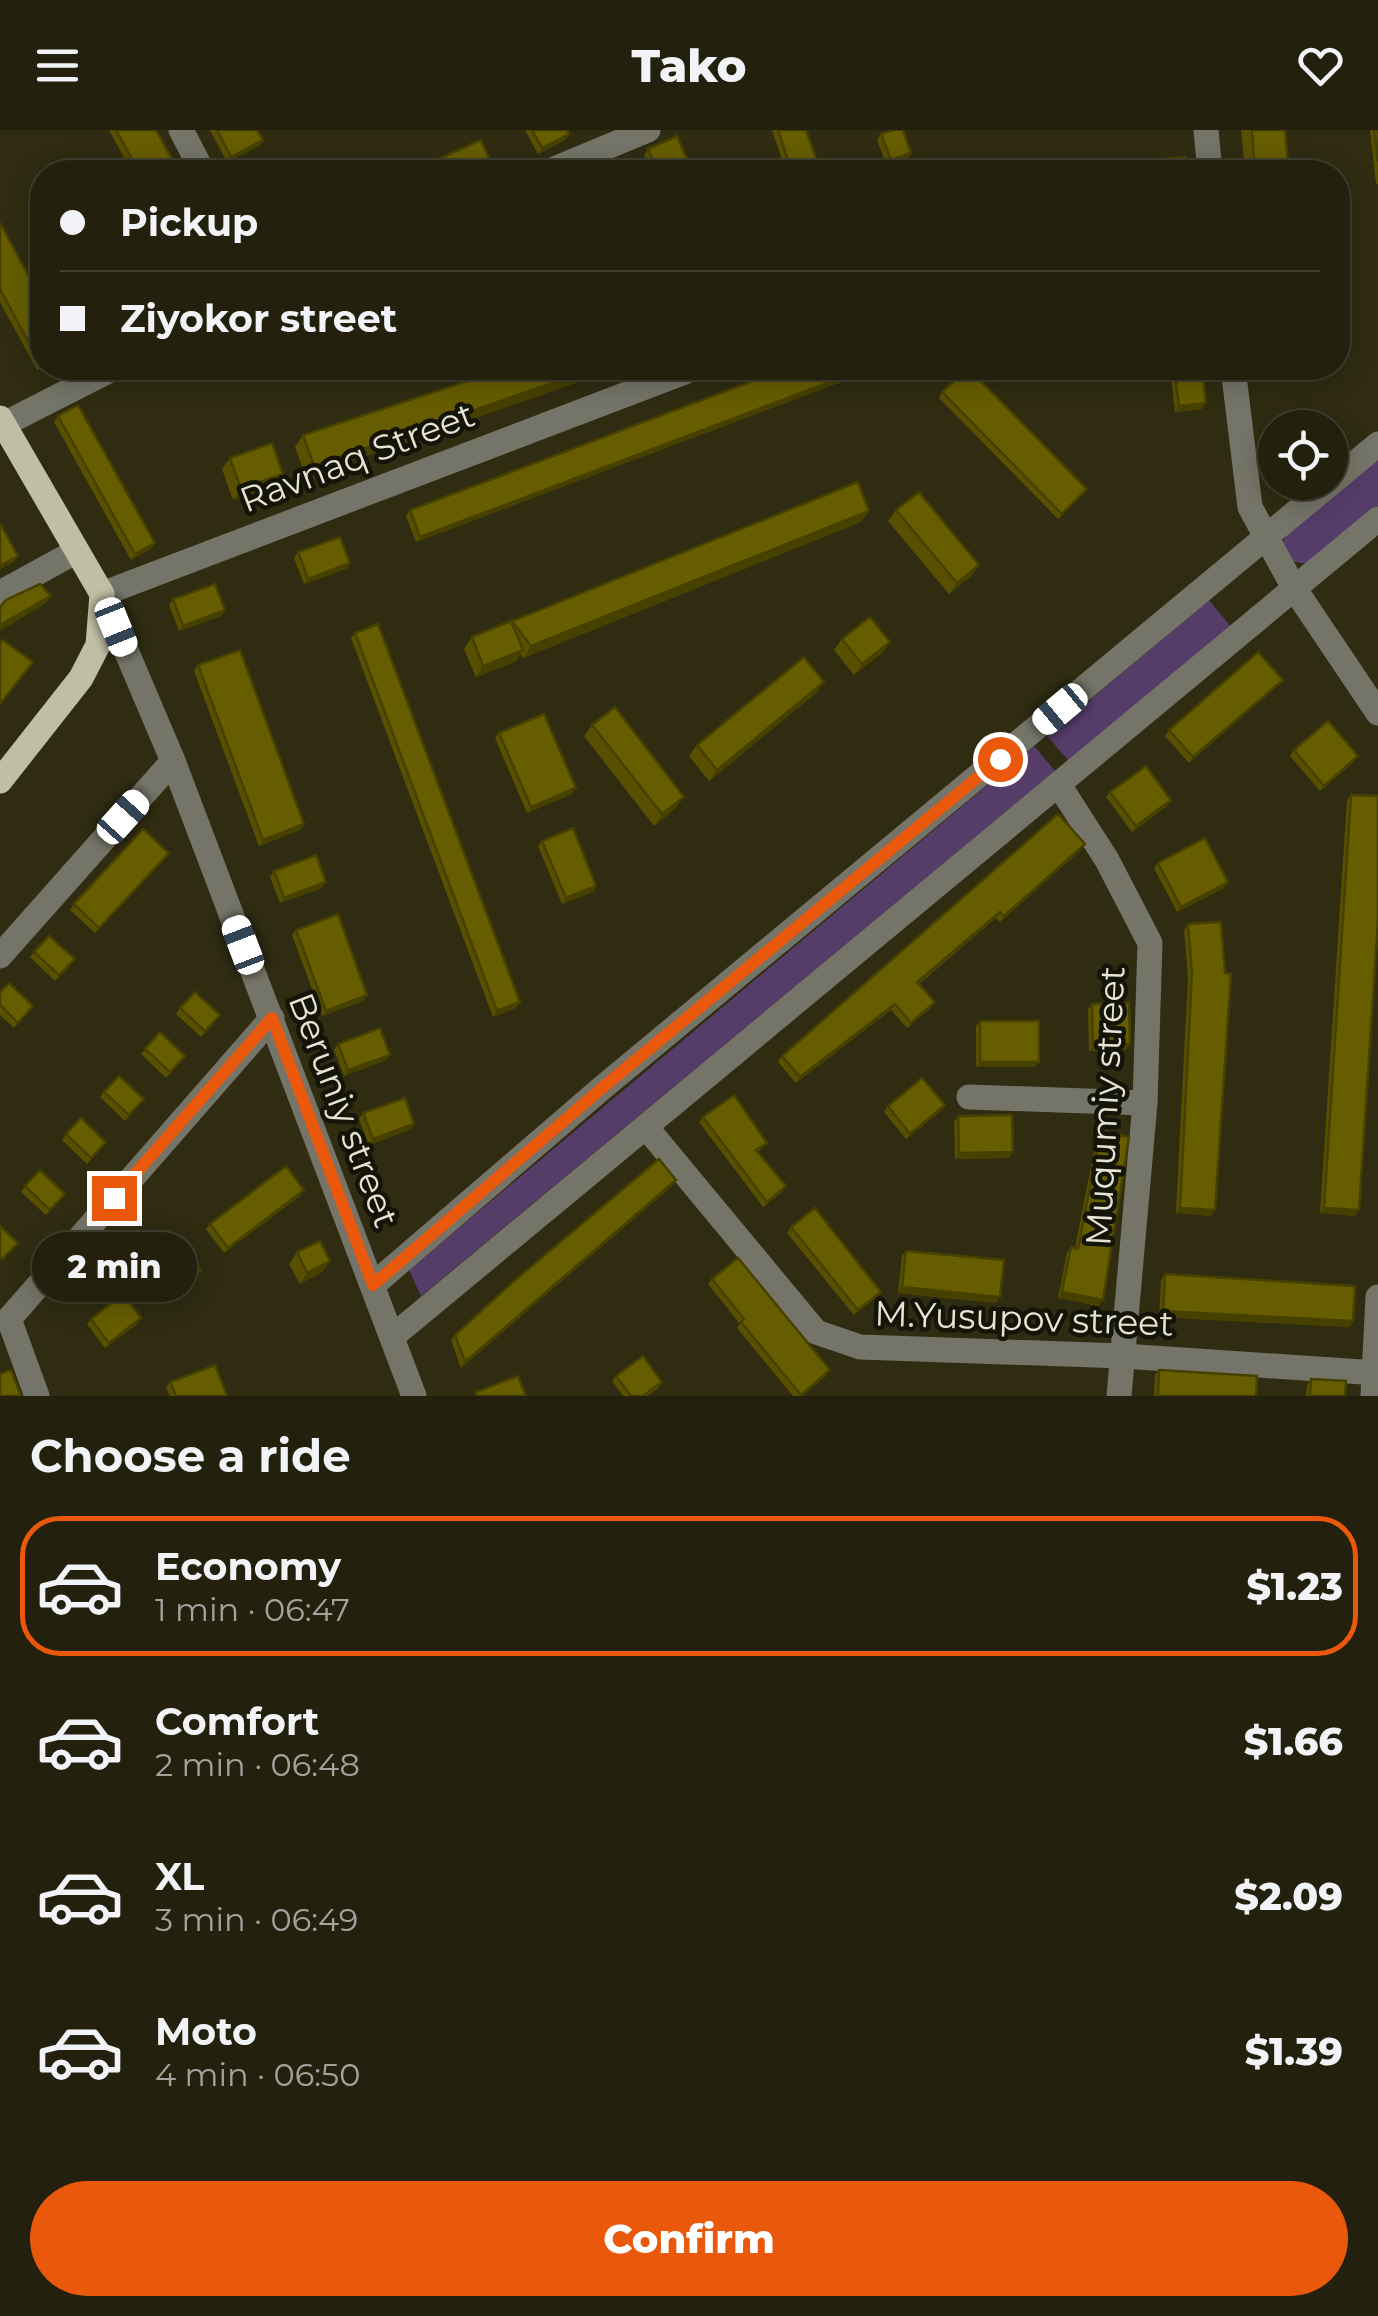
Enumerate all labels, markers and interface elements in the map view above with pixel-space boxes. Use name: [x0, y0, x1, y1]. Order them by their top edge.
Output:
icon: menu: [30, 38, 85, 93]
text: Tako: [631, 38, 747, 93]
icon: heart: [1293, 38, 1348, 93]
text: Pickup: [120, 199, 258, 246]
text: Ziyokor street: [120, 295, 397, 342]
street label: Ravnaq Street: [234, 393, 480, 521]
map controls: [1258, 410, 1348, 500]
button: locate: [1258, 410, 1348, 500]
car: [91, 594, 141, 660]
car: [1027, 678, 1093, 740]
route start: [978, 737, 1023, 782]
car: [92, 785, 154, 849]
car: [218, 912, 268, 978]
street label: Muqumiy street: [1076, 965, 1134, 1247]
street label: Beruniy street: [280, 987, 408, 1233]
route end: [92, 1176, 137, 1221]
callout: 2 min: [32, 1233, 196, 1303]
text: 2 min: [67, 1247, 162, 1286]
street label: M.Yusupov street: [874, 1291, 1174, 1345]
text: Choose a ride: [30, 1428, 351, 1483]
icon: car: [35, 1541, 125, 1631]
text: Economy: [155, 1543, 341, 1590]
text: $1.23: [1247, 1563, 1343, 1610]
text: 1 min · 06:47: [155, 1590, 350, 1629]
icon: car: [35, 1696, 125, 1786]
text: Comfort: [155, 1698, 319, 1745]
text: $1.66: [1244, 1718, 1343, 1765]
text: 2 min · 06:48: [155, 1745, 360, 1784]
icon: car: [35, 1851, 125, 1941]
text: XL: [155, 1853, 204, 1900]
text: $2.09: [1234, 1873, 1343, 1920]
text: 3 min · 06:49: [155, 1900, 358, 1939]
icon: car: [35, 2006, 125, 2096]
text: Moto: [155, 2008, 257, 2055]
text: $1.39: [1245, 2028, 1343, 2075]
text: 4 min · 06:50: [155, 2055, 360, 2094]
button: Confirm: [30, 2181, 1348, 2296]

